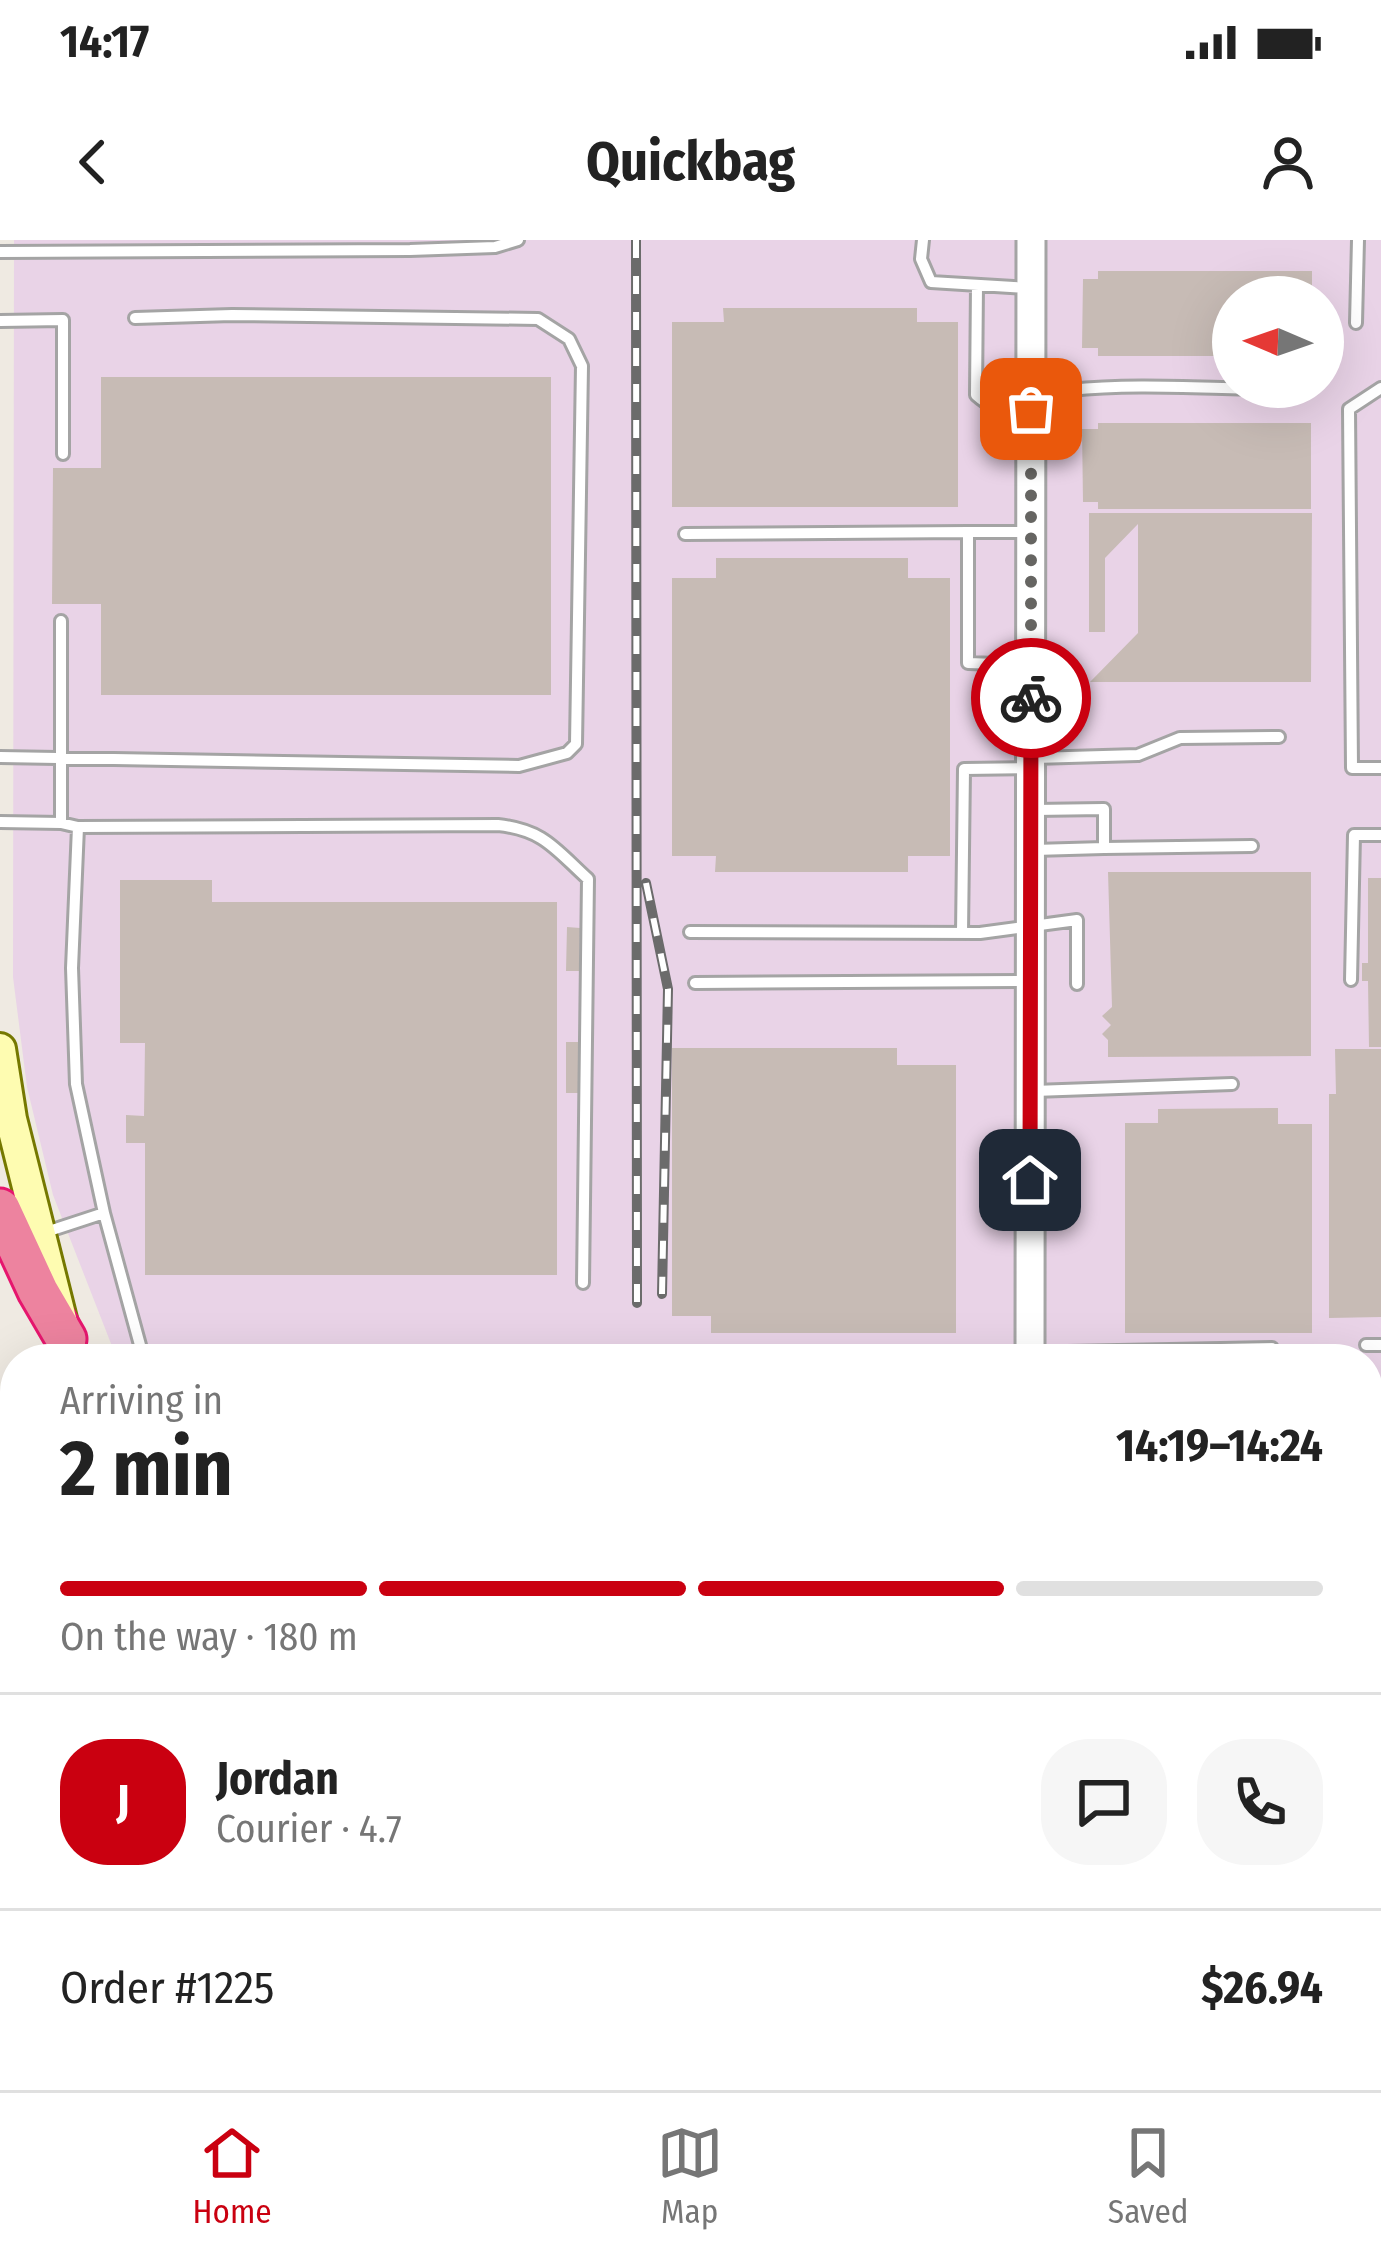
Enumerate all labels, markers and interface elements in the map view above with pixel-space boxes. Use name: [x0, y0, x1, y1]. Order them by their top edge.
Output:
text: 14:17: [60, 15, 149, 69]
icon: back: [60, 129, 126, 195]
icon: person: [1255, 129, 1321, 195]
text: Quickbag: [586, 130, 795, 194]
north arrow: [1212, 276, 1344, 408]
map controls: [1212, 276, 1344, 408]
pin: [980, 358, 1082, 460]
icon: bag: [998, 376, 1064, 442]
courier: [971, 638, 1091, 758]
icon: bike: [998, 665, 1064, 731]
pin: [979, 1129, 1081, 1231]
icon: home: [997, 1147, 1063, 1213]
text: Arriving in: [60, 1378, 223, 1424]
text: 14:19–14:24: [1116, 1419, 1323, 1473]
text: 2 min: [60, 1422, 233, 1516]
text: On the way · 180 m: [60, 1614, 358, 1660]
button: chat: [1041, 1739, 1167, 1865]
button: phone: [1197, 1739, 1323, 1865]
text: Jordan: [216, 1752, 339, 1806]
text: J: [116, 1775, 130, 1829]
text: Courier · 4.7: [216, 1806, 402, 1852]
text: Order #1225: [60, 1961, 274, 2015]
text: $26.94: [1201, 1961, 1323, 2015]
tab: Home: [193, 2120, 272, 2232]
tab: Map: [657, 2120, 723, 2232]
tab: Saved: [1108, 2120, 1188, 2232]

